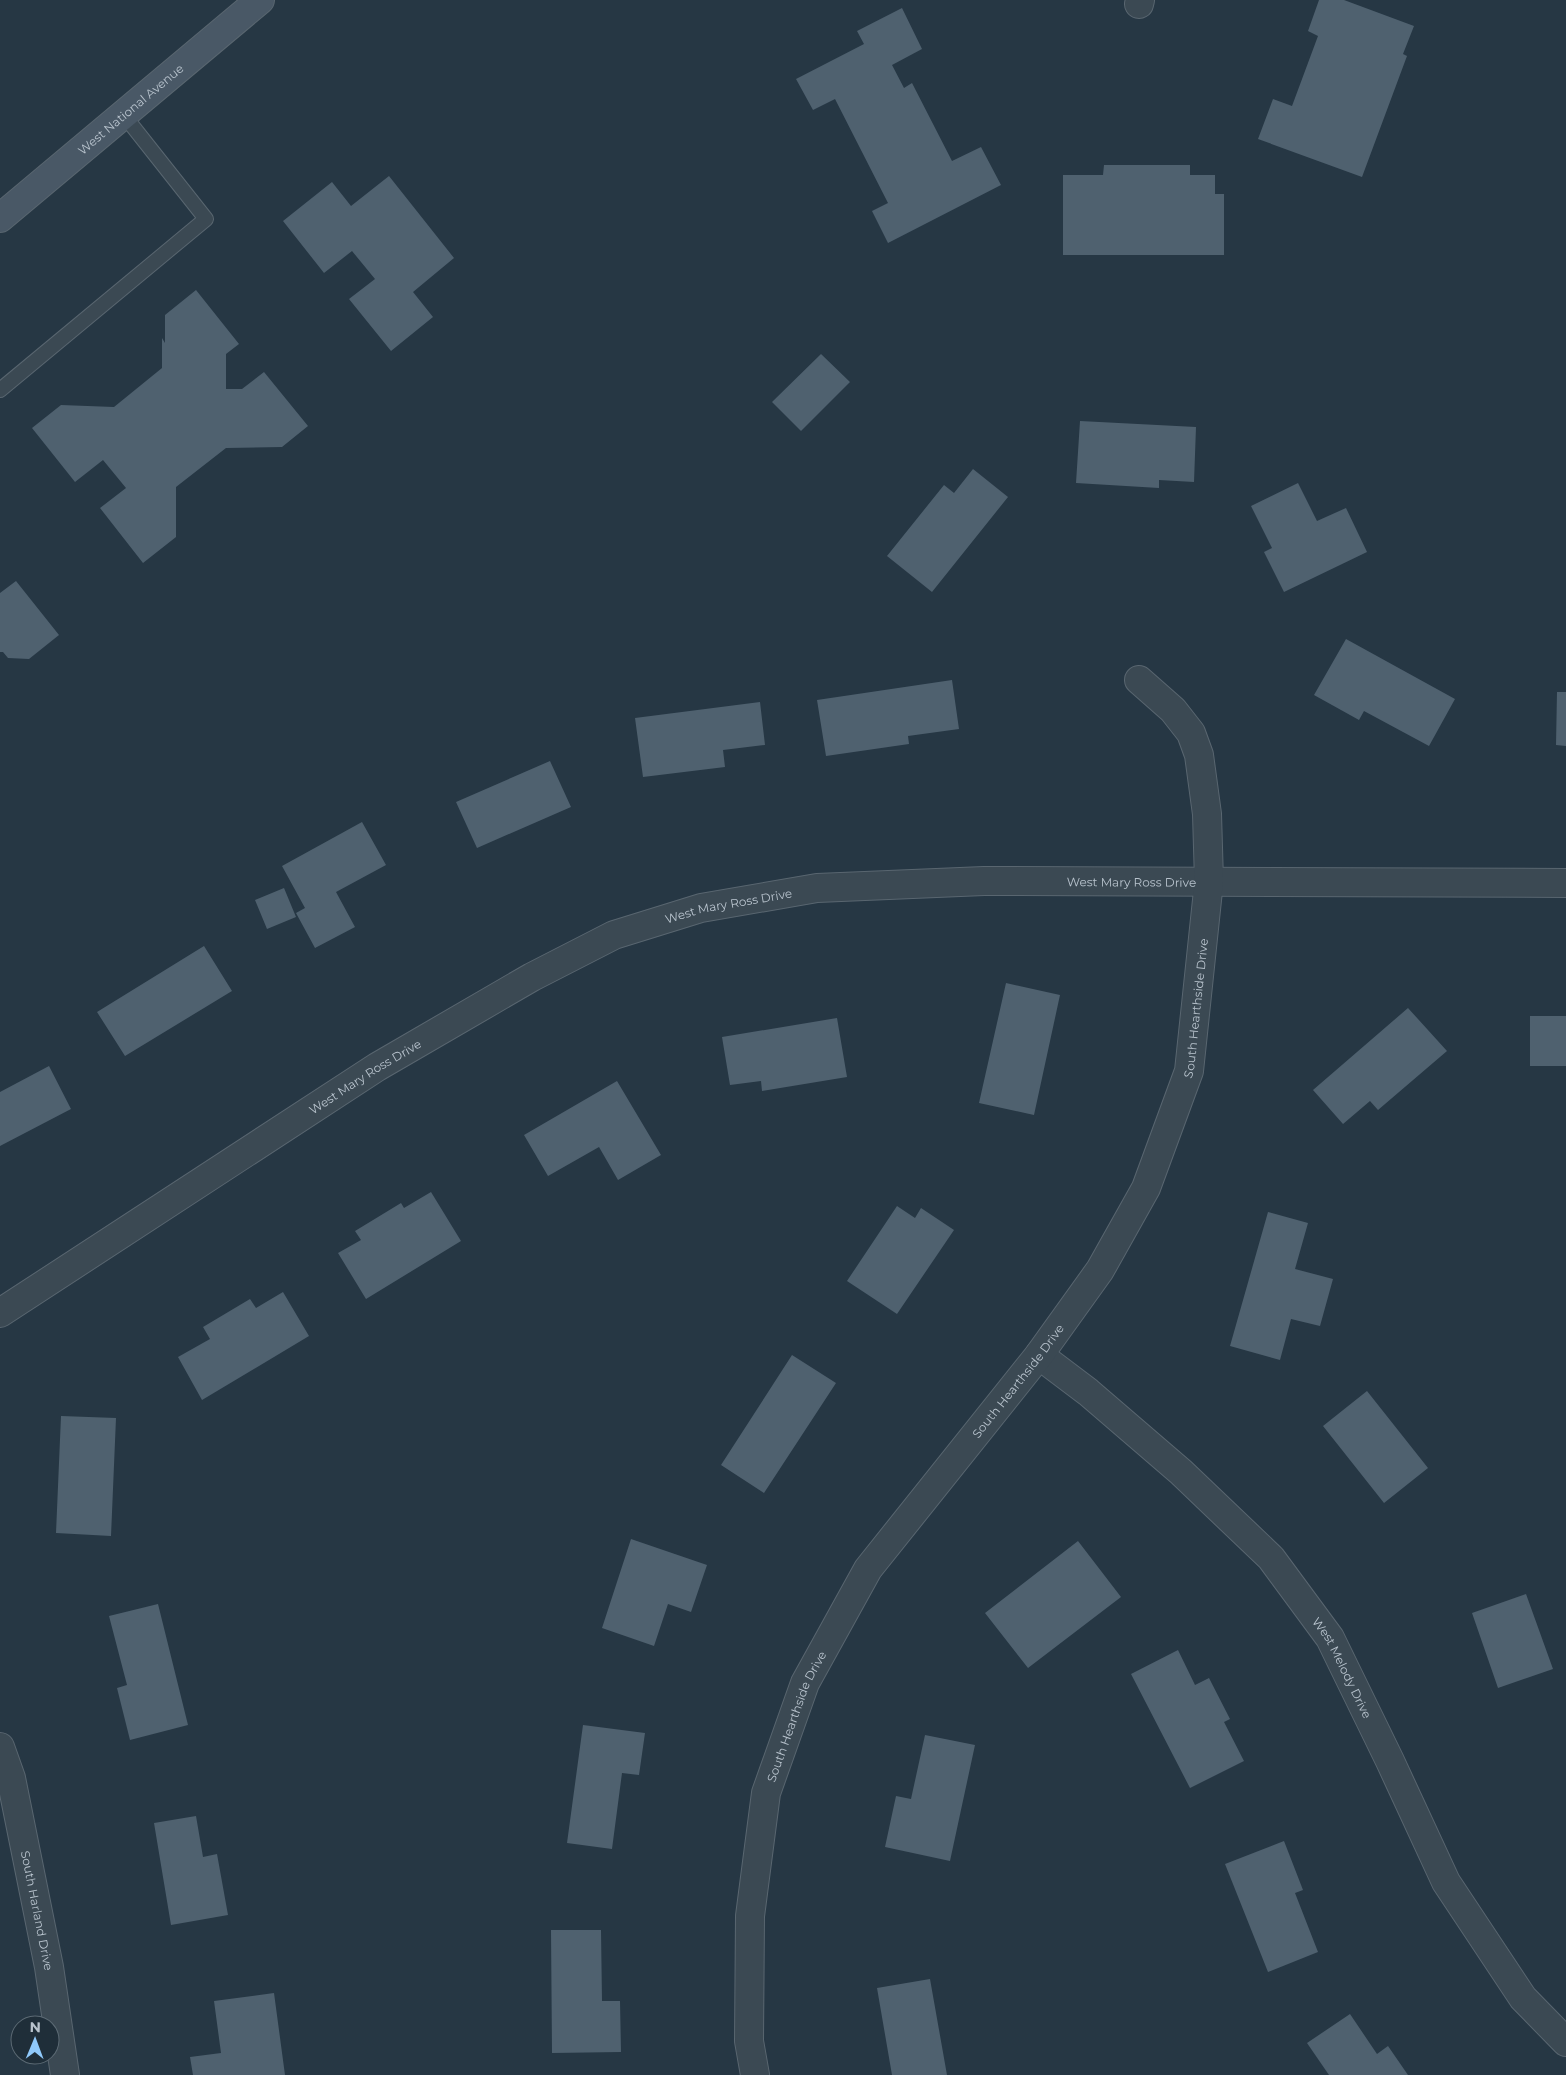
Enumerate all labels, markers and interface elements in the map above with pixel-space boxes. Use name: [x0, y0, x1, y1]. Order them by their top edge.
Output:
street label: West National Avenue: [74, 60, 186, 157]
street label: West Mary Ross Drive: [1067, 874, 1196, 889]
street label: West Mary Ross Drive: [663, 885, 793, 926]
street label: South Hearthside Drive: [1180, 938, 1210, 1080]
street label: West Mary Ross Drive: [306, 1036, 424, 1117]
street label: South Hearthside Drive: [968, 1321, 1066, 1441]
street label: West Melody Drive: [1310, 1614, 1375, 1721]
street label: South Hearthside Drive: [763, 1648, 829, 1784]
street label: South Harland Drive: [18, 1849, 57, 1972]
north arrow: [10, 2015, 60, 2065]
text: N: [29, 2018, 41, 2036]

